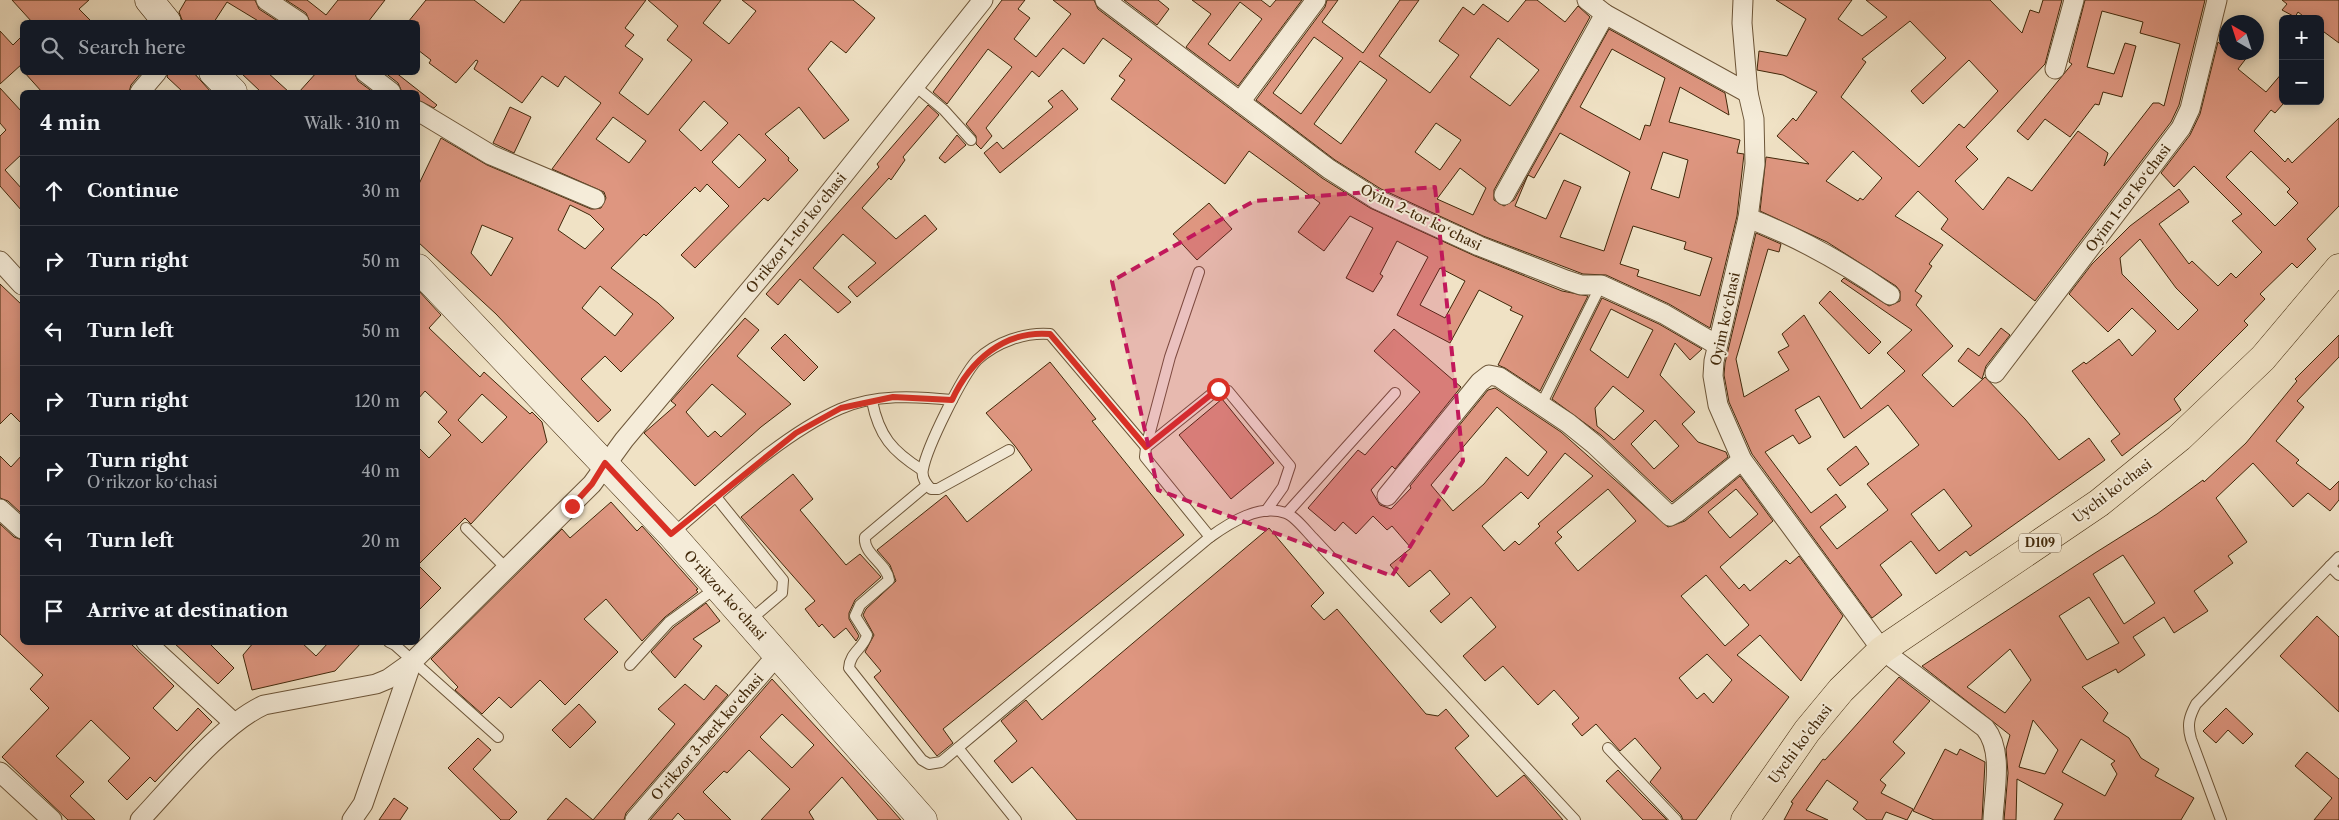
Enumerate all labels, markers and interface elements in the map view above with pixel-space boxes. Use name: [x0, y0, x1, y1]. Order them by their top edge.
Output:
north arrow: [2219, 15, 2264, 60]
map controls: [2279, 15, 2324, 105]
button: +: [2279, 15, 2324, 60]
search box: [20, 20, 420, 75]
icon: search: [38, 34, 66, 62]
text: Search here: [78, 36, 186, 59]
button: −: [2279, 60, 2324, 105]
text: 4 min: [40, 110, 101, 135]
text: Walk · 310 m: [304, 113, 400, 133]
street label: Oyim 1-tor koʻchasi: [2082, 141, 2174, 255]
street label: Oʻrikzor 1-tor koʻchasi: [742, 169, 850, 297]
icon: ahead: [40, 177, 68, 205]
text: Continue: [87, 179, 179, 202]
street label: Oyim 2-tor koʻchasi: [1358, 180, 1484, 254]
text: 30 m: [362, 181, 400, 201]
icon: right: [40, 247, 68, 275]
text: Turn right: [87, 249, 188, 272]
text: 50 m: [362, 251, 400, 271]
street label: Oyim koʻchasi: [1706, 271, 1744, 367]
icon: left: [40, 317, 68, 345]
text: Turn left: [87, 319, 174, 342]
text: 50 m: [362, 321, 400, 341]
route start: [1207, 378, 1230, 401]
icon: right: [40, 387, 68, 415]
text: Turn right: [87, 389, 188, 412]
text: 120 m: [355, 391, 400, 411]
text: Turn right: [87, 449, 188, 472]
street label: Uychi ko'chasi: [2069, 455, 2155, 527]
icon: right: [40, 457, 68, 485]
text: 40 m: [361, 461, 400, 481]
text: Oʻrikzor koʻchasi: [87, 472, 218, 492]
route end: [561, 495, 584, 518]
icon: left: [40, 527, 68, 555]
text: Turn left: [87, 529, 174, 552]
text: 20 m: [361, 531, 400, 551]
road number: D109: [2019, 534, 2061, 552]
street label: Oʻrikzor koʻchasi: [680, 546, 770, 644]
icon: arrive: [40, 597, 68, 625]
text: Arrive at destination: [87, 599, 288, 622]
street label: Oʻrikzor 3-berk koʻchasi: [647, 670, 767, 804]
street label: Uychi ko'chasi: [1764, 701, 1836, 787]

